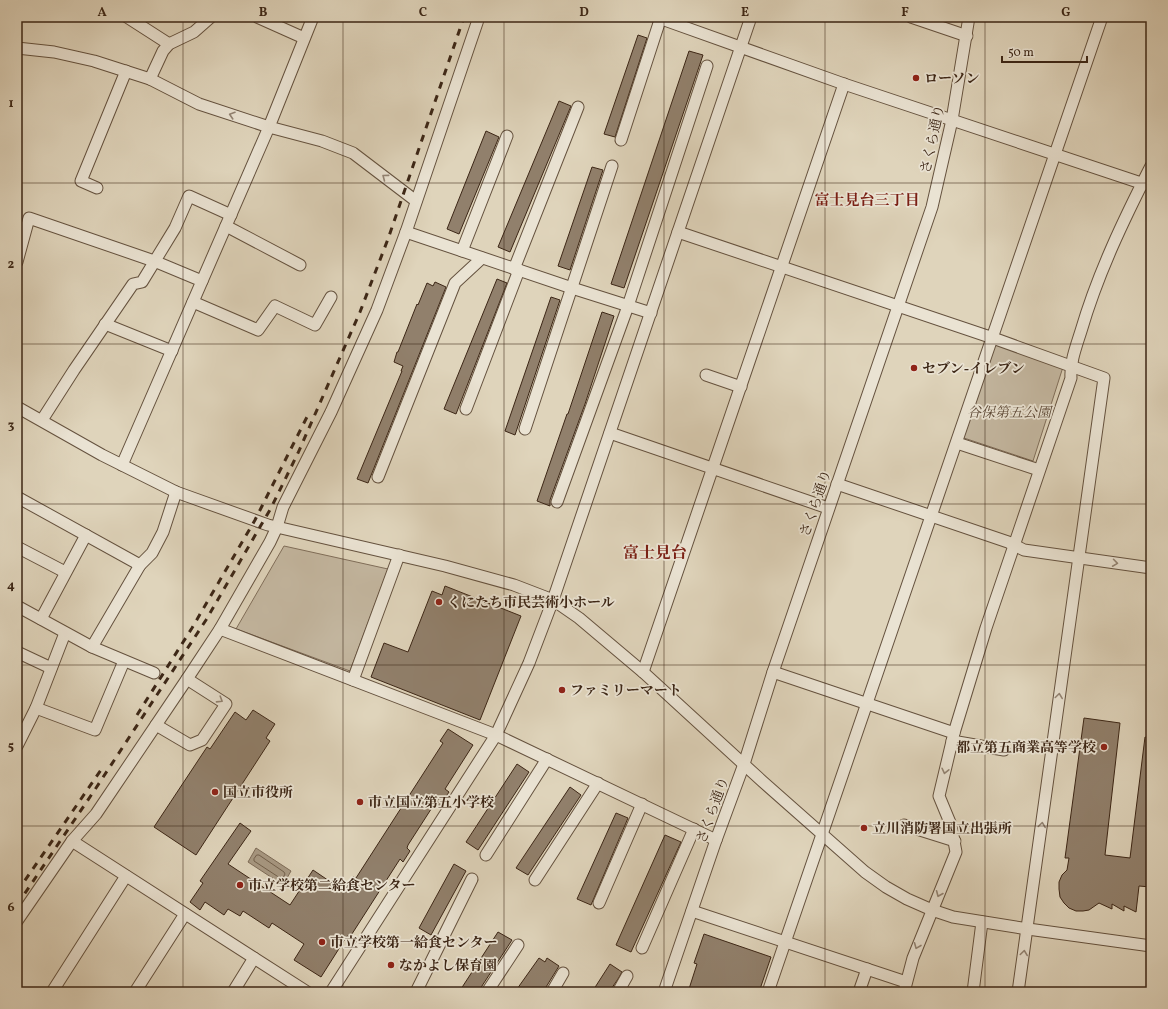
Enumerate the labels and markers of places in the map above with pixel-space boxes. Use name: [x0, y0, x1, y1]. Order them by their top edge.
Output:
place label: ローソン: [924, 70, 979, 89]
marker: ローソン: [911, 73, 921, 83]
place label: セブン-イレブン: [922, 360, 1025, 379]
marker: セブン-イレブン: [909, 363, 919, 373]
place label: くにたち市民芸術小ホール: [447, 594, 615, 613]
marker: くにたち市民芸術小ホール: [434, 597, 444, 607]
place label: ファミリーマート: [570, 682, 682, 701]
marker: ファミリーマート: [557, 685, 567, 695]
place label: 都立第五商業高等学校: [956, 739, 1096, 758]
marker: 都立第五商業高等学校: [1099, 742, 1109, 752]
place label: 国立市役所: [223, 784, 293, 803]
marker: 国立市役所: [210, 787, 220, 797]
place label: 市立国立第五小学校: [368, 794, 494, 813]
marker: 市立国立第五小学校: [355, 797, 365, 807]
place label: 立川消防署国立出張所: [872, 820, 1012, 839]
marker: 立川消防署国立出張所: [859, 823, 869, 833]
place label: 市立学校第二給食センター: [248, 877, 415, 896]
marker: 市立学校第二給食センター: [235, 880, 245, 890]
place label: 市立学校第一給食センター: [330, 934, 497, 953]
marker: 市立学校第一給食センター: [317, 937, 327, 947]
place label: なかよし保育園: [399, 957, 497, 976]
marker: なかよし保育園: [386, 960, 396, 970]

